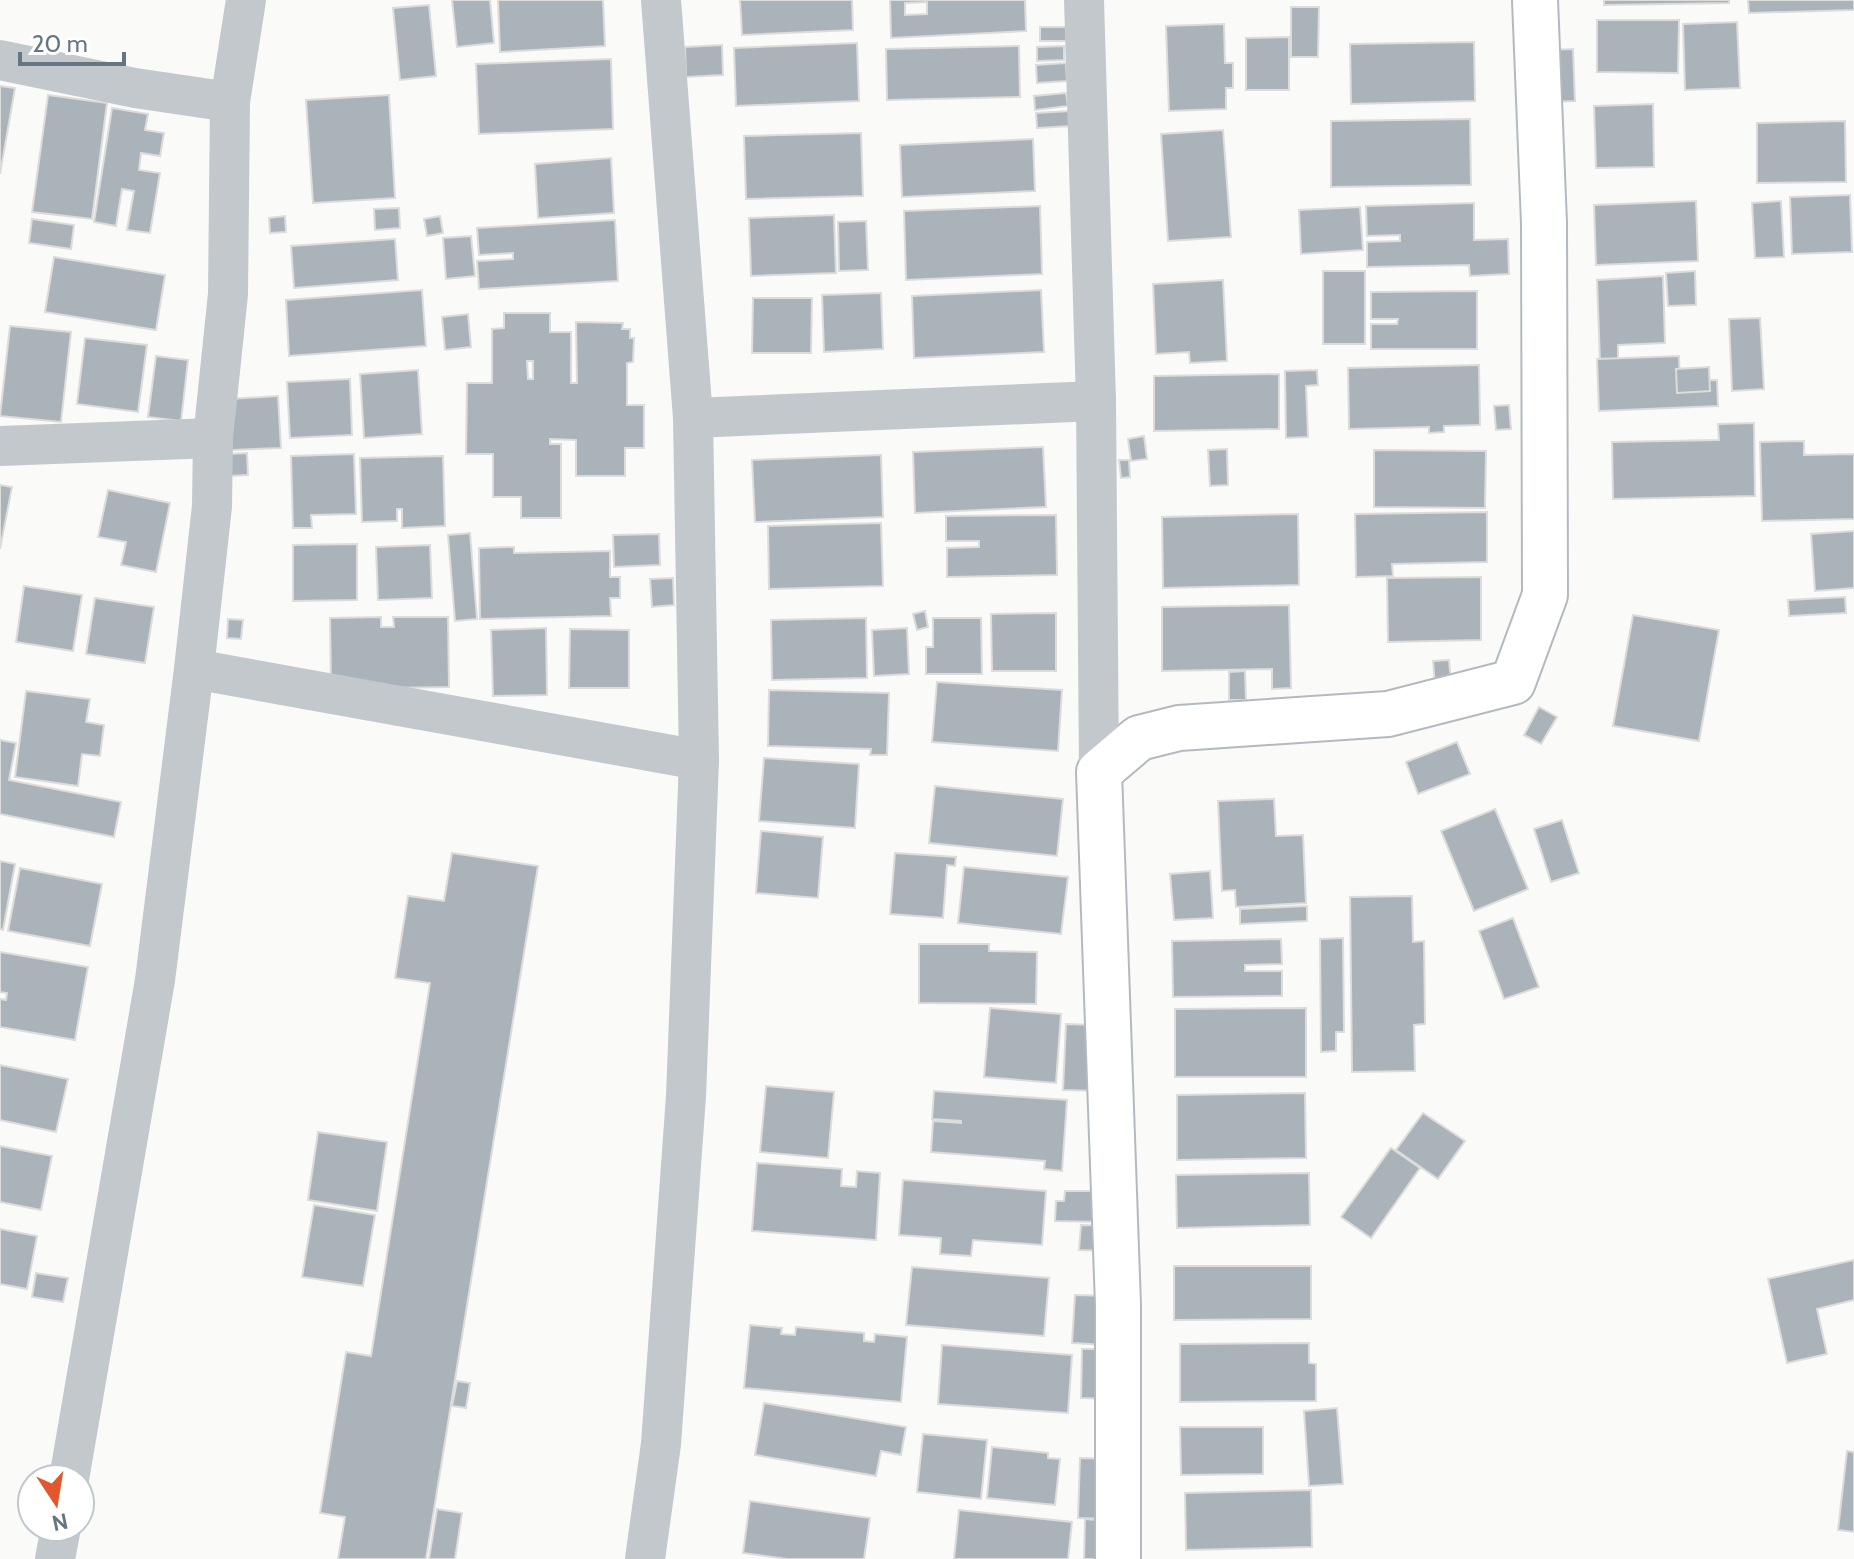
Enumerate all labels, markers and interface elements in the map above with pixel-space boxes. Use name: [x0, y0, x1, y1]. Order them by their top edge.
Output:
scale bar: [20, 16, 124, 66]
text: 20 m: [32, 29, 88, 58]
north arrow: [16, 1463, 96, 1543]
text: N: [50, 1507, 70, 1537]

